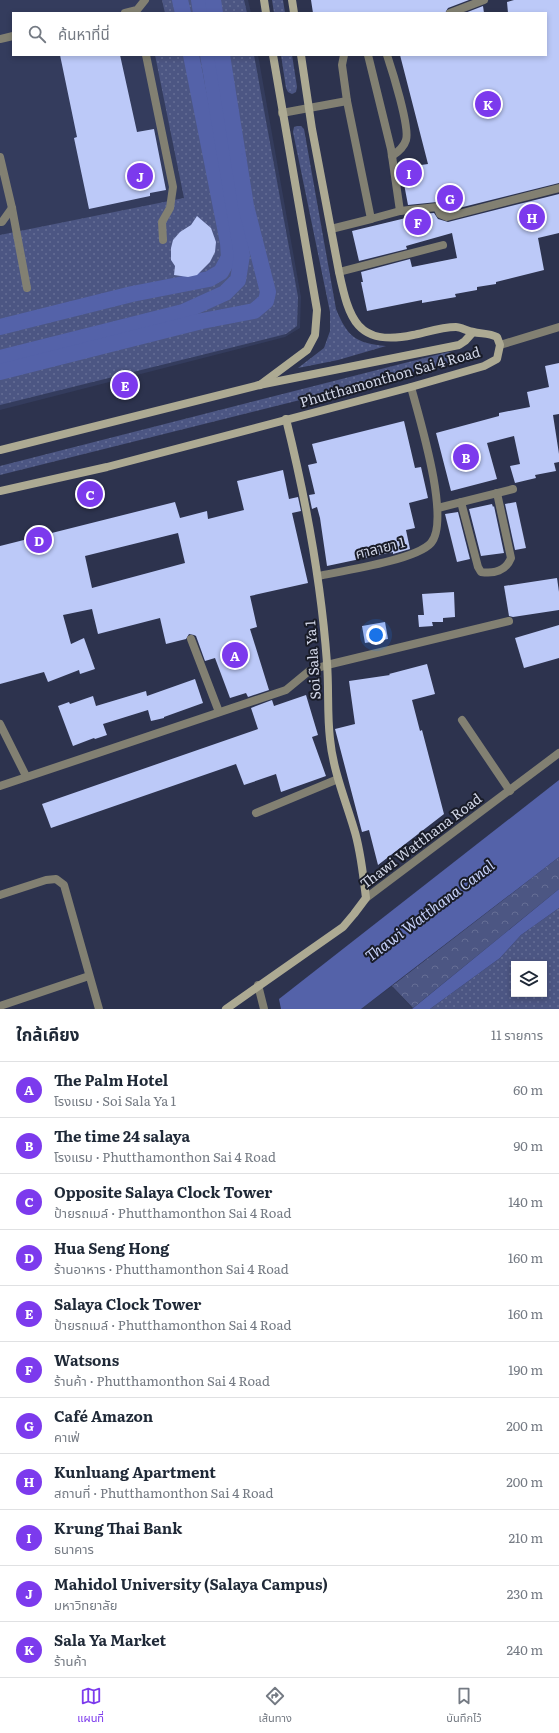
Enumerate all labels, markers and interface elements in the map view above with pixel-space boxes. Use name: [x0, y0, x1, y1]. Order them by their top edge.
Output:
search box: [12, 12, 547, 56]
text: ค้นหาที่นี่: [58, 22, 110, 45]
icon: search: [26, 23, 48, 45]
pin: K: [475, 89, 501, 119]
pin: I: [396, 158, 422, 188]
pin: J: [127, 161, 153, 191]
pin: G: [437, 183, 463, 213]
pin: H: [519, 202, 545, 232]
pin: F: [405, 207, 431, 237]
street label: Phutthamonthon Sai 4 Road: [297, 341, 483, 411]
pin: E: [112, 370, 138, 400]
pin: B: [453, 442, 479, 472]
pin: C: [77, 479, 103, 509]
pin: D: [26, 525, 52, 555]
street label: ศาลายา 1: [353, 531, 407, 563]
street label: Soi Sala Ya 1: [299, 619, 325, 700]
your location: [366, 625, 386, 645]
pin: A: [222, 640, 248, 670]
street label: Thawi Watthana Road: [355, 788, 486, 893]
water label: Thawi Watthana Canal: [360, 853, 499, 966]
map controls: [511, 961, 547, 997]
button: layers: [511, 961, 547, 997]
text: ใกล้เคียง: [16, 1021, 79, 1046]
text: 11 รายการ: [491, 1025, 543, 1044]
text: The Palm Hotel: [54, 1068, 168, 1091]
text: A: [24, 1080, 34, 1099]
text: 60 m: [513, 1080, 543, 1099]
text: โรงแรม · Soi Sala Ya 1: [54, 1091, 176, 1110]
text: The time 24 salaya: [54, 1124, 190, 1147]
text: B: [25, 1136, 33, 1155]
text: 90 m: [513, 1136, 543, 1155]
text: โรงแรม · Phutthamonthon Sai 4 Road: [54, 1147, 276, 1166]
text: Opposite Salaya Clock Tower: [54, 1180, 272, 1203]
text: C: [24, 1192, 34, 1211]
text: 140 m: [508, 1192, 543, 1211]
text: ป้ายรถเมล์ · Phutthamonthon Sai 4 Road: [54, 1203, 291, 1222]
text: Hua Seng Hong: [54, 1236, 169, 1259]
text: D: [24, 1248, 34, 1267]
text: 160 m: [508, 1248, 543, 1267]
text: ร้านอาหาร · Phutthamonthon Sai 4 Road: [54, 1259, 289, 1278]
text: Salaya Clock Tower: [54, 1292, 201, 1315]
text: E: [25, 1304, 33, 1323]
text: 160 m: [508, 1304, 543, 1323]
text: ป้ายรถเมล์ · Phutthamonthon Sai 4 Road: [54, 1315, 291, 1334]
text: Watsons: [54, 1348, 119, 1371]
text: F: [25, 1360, 33, 1379]
text: 190 m: [508, 1360, 543, 1379]
text: ร้านค้า · Phutthamonthon Sai 4 Road: [54, 1371, 270, 1390]
text: Café Amazon: [54, 1404, 153, 1427]
text: G: [24, 1416, 34, 1435]
text: 200 m: [506, 1416, 543, 1435]
text: คาเฟ่: [54, 1427, 80, 1446]
text: Kunluang Apartment: [54, 1460, 216, 1483]
text: H: [24, 1472, 34, 1491]
text: 200 m: [506, 1472, 543, 1491]
text: สถานที่ · Phutthamonthon Sai 4 Road: [54, 1483, 274, 1502]
text: Krung Thai Bank: [54, 1516, 182, 1539]
text: I: [26, 1528, 32, 1547]
text: 210 m: [508, 1528, 543, 1547]
text: ธนาคาร: [54, 1539, 94, 1558]
text: Mahidol University (Salaya Campus): [54, 1572, 328, 1595]
text: J: [25, 1584, 33, 1603]
text: 230 m: [507, 1584, 543, 1603]
text: มหาวิทยาลัย: [54, 1595, 117, 1614]
text: Sala Ya Market: [54, 1628, 166, 1651]
text: K: [24, 1640, 34, 1659]
text: 240 m: [507, 1640, 543, 1659]
text: ร้านค้า: [54, 1651, 87, 1670]
tab: แผนที่: [77, 1685, 104, 1727]
tab: เส้นทาง: [259, 1685, 292, 1727]
tab: บันทึกไว้: [446, 1685, 482, 1727]

